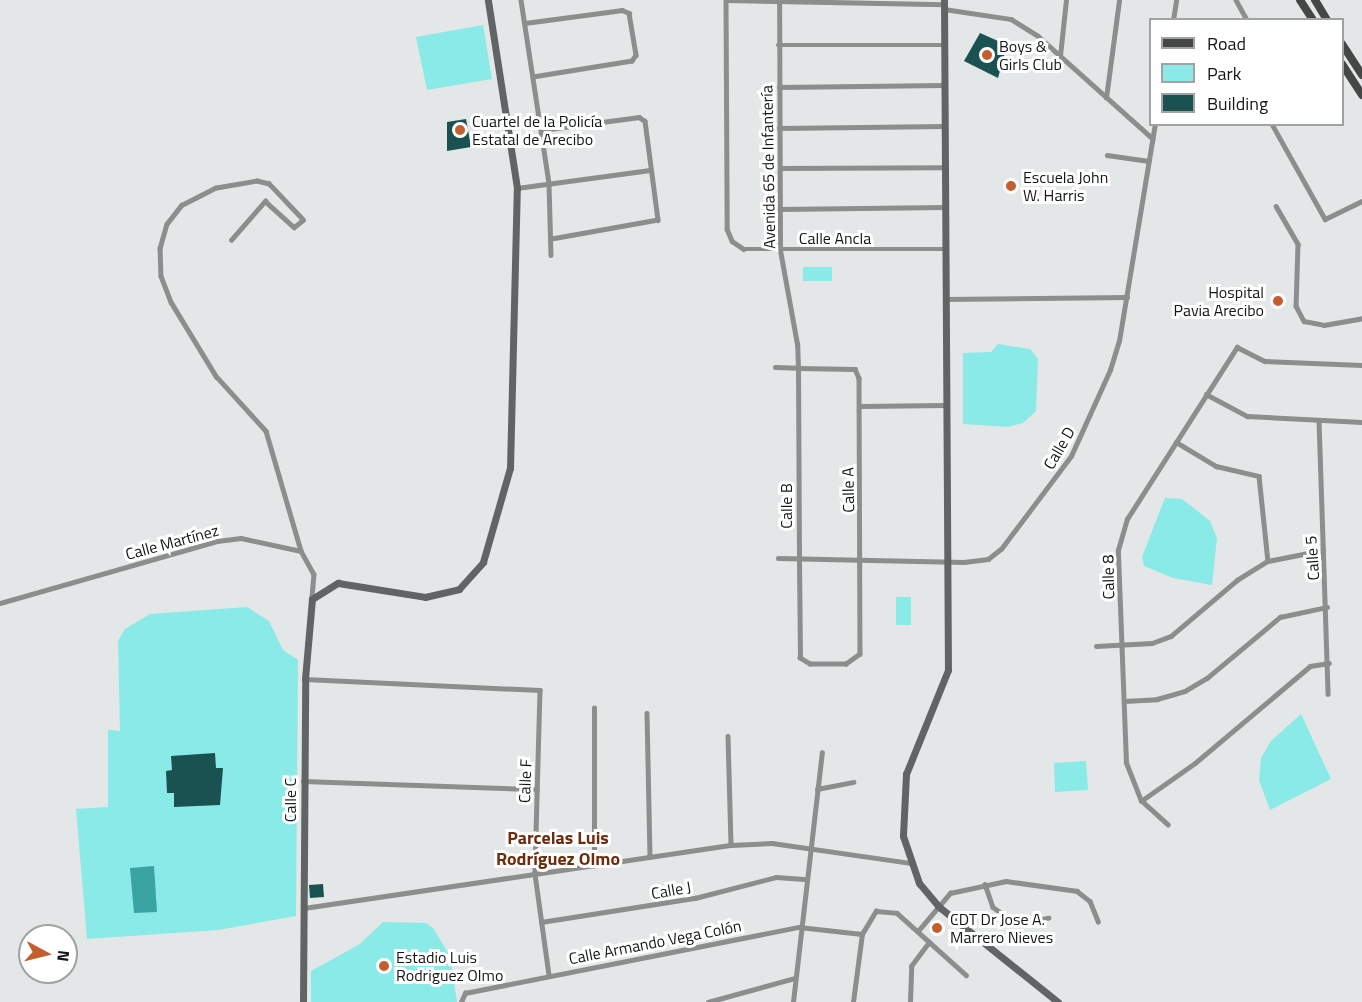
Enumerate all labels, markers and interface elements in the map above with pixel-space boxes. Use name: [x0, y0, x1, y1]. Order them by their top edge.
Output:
legend: [1149, 18, 1344, 126]
text: Road: [1207, 30, 1246, 57]
place label: Boys & Girls Club: [999, 36, 1062, 74]
marker: Boys & Girls Club: [980, 48, 994, 62]
text: Park: [1207, 60, 1241, 87]
street label: Avenida 65 de Infantería: [757, 85, 779, 249]
text: Building: [1207, 90, 1268, 117]
place label: Cuartel de la Policía Estatal de Arecibo: [472, 111, 602, 149]
marker: Cuartel de la Policía Estatal de Arecibo: [453, 123, 467, 137]
place label: Escuela John W. Harris: [1023, 167, 1108, 205]
marker: Escuela John W. Harris: [1004, 179, 1018, 193]
street label: Calle Ancla: [799, 228, 871, 248]
place label: Hospital Pavia Arecibo: [1174, 282, 1264, 320]
marker: Hospital Pavia Arecibo: [1269, 292, 1287, 310]
street label: Calle D: [1039, 423, 1079, 473]
street label: Calle A: [838, 467, 858, 513]
street label: Calle B: [776, 483, 796, 529]
street label: Calle Martínez: [123, 520, 221, 564]
street label: Calle 5: [1301, 535, 1323, 581]
street label: Calle 8: [1098, 554, 1118, 600]
street label: Calle F: [515, 759, 535, 803]
street label: Calle C: [280, 778, 300, 822]
district label: Parcelas Luis Rodríguez Olmo: [496, 828, 620, 870]
street label: Calle J: [649, 877, 693, 903]
place label: CDT Dr Jose A. Marrero Nieves: [950, 909, 1053, 947]
street label: Calle Armando Vega Colón: [567, 916, 743, 968]
marker: CDT Dr Jose A. Marrero Nieves: [928, 919, 946, 937]
north arrow: [18, 924, 78, 984]
place label: Estadio Luis Rodriguez Olmo: [396, 947, 503, 985]
text: N: [51, 949, 76, 963]
marker: Estadio Luis Rodriguez Olmo: [377, 959, 391, 973]

